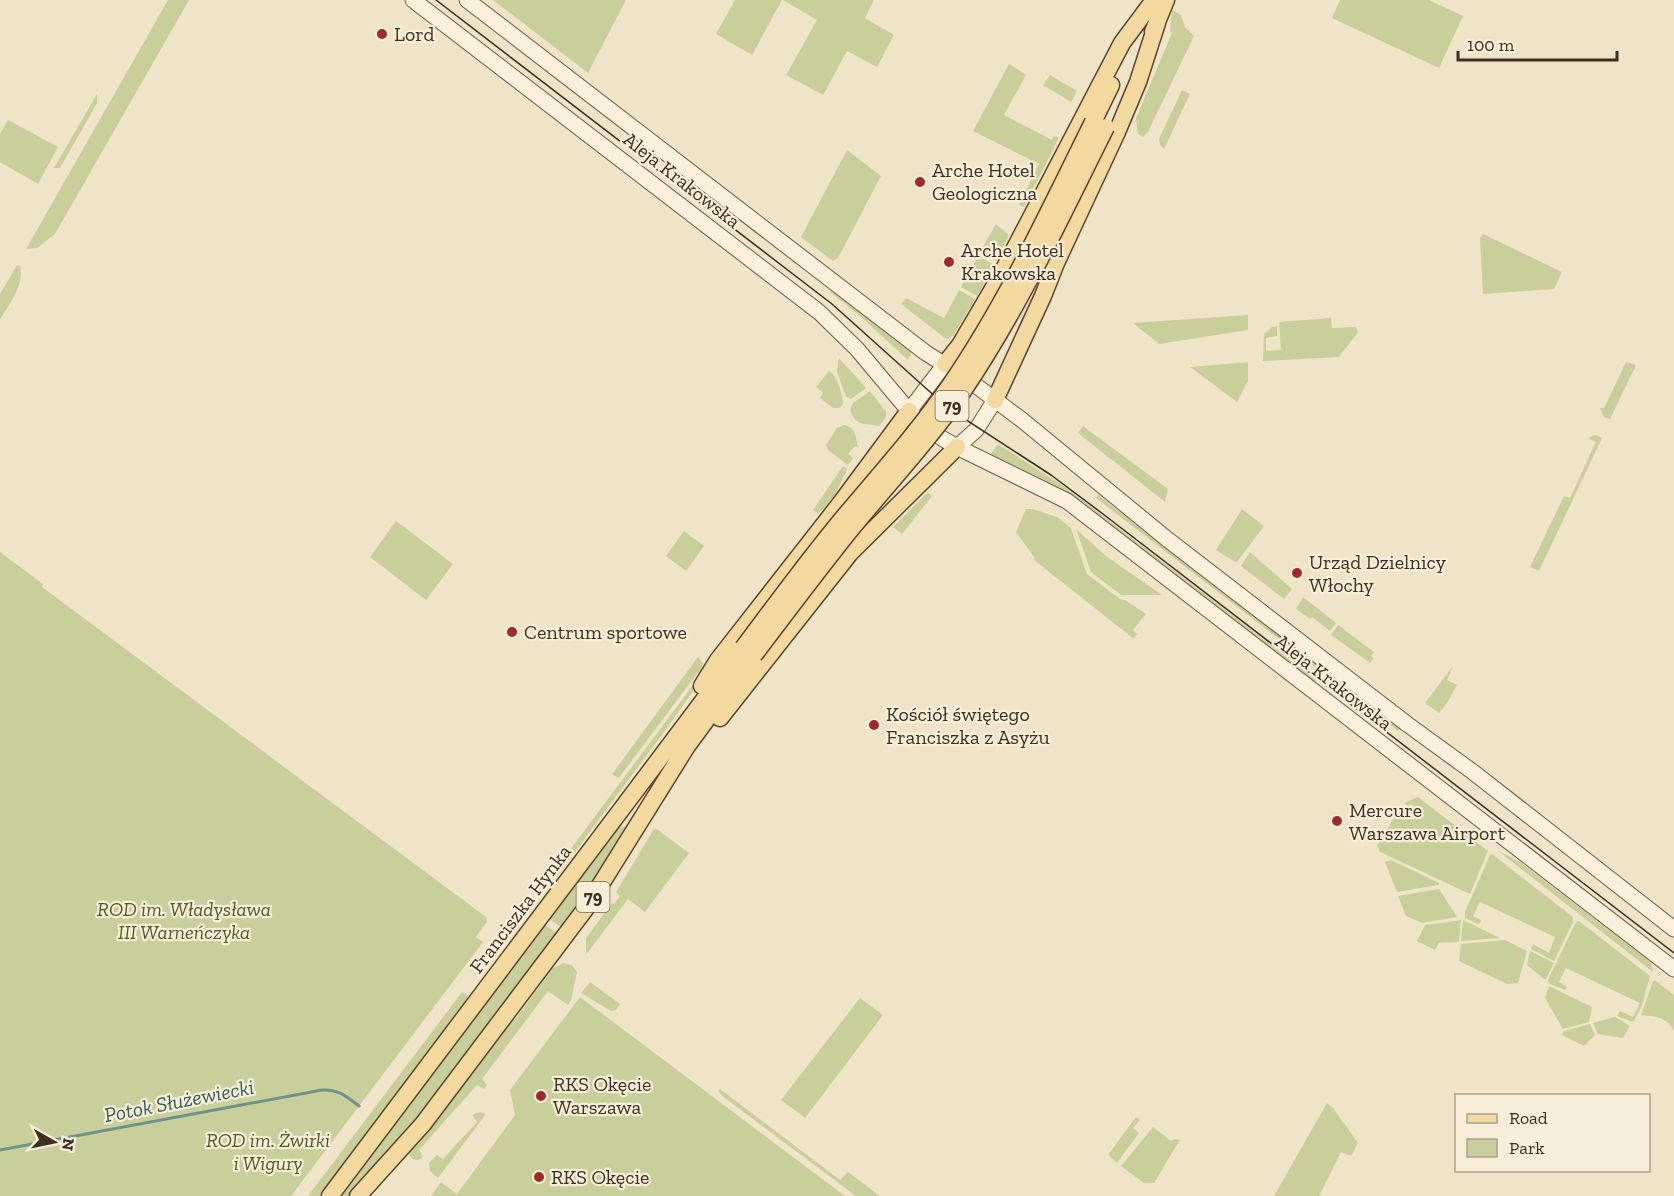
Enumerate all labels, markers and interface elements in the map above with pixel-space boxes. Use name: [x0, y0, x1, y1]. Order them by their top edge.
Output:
place label: Lord: [394, 22, 435, 46]
scale bar: [1458, 24, 1617, 62]
marker: Lord: [375, 27, 389, 41]
text: 100 m: [1467, 34, 1515, 56]
street label: Aleja Krakowska: [619, 127, 746, 233]
place label: Arche Hotel Geologiczna: [932, 158, 1038, 205]
marker: Arche Hotel Geologiczna: [913, 175, 927, 189]
place label: Arche Hotel Krakowska: [961, 238, 1064, 285]
marker: Arche Hotel Krakowska: [942, 255, 956, 269]
road number: 79: [936, 391, 968, 421]
place label: Urząd Dzielnicy Włochy: [1309, 550, 1447, 597]
marker: Urząd Dzielnicy Włochy: [1290, 566, 1304, 580]
place label: Centrum sportowe: [524, 620, 687, 644]
marker: Centrum sportowe: [505, 625, 519, 639]
street label: Aleja Krakowska: [1271, 629, 1398, 735]
place label: Kościół świętego Franciszka z Asyżu: [886, 702, 1050, 749]
marker: Kościół świętego Franciszka z Asyżu: [867, 718, 881, 732]
place label: Mercure Warszawa Airport: [1349, 798, 1506, 845]
marker: Mercure Warszawa Airport: [1330, 814, 1344, 828]
street label: Franciszka Hynka: [464, 840, 576, 978]
road number: 79: [576, 882, 610, 912]
park label: ROD im. Władysława III Warneńczyka: [97, 897, 271, 944]
place label: RKS Okęcie Warszawa: [553, 1072, 651, 1119]
water label: Potok Służewiecki: [102, 1074, 256, 1127]
marker: RKS Okęcie Warszawa: [534, 1089, 548, 1103]
legend: [1455, 1094, 1650, 1172]
text: Road: [1509, 1107, 1548, 1129]
north arrow: [24, 1112, 84, 1172]
park label: ROD im. Żwirki i Wigury: [206, 1128, 330, 1175]
text: N: [58, 1137, 79, 1152]
text: Park: [1509, 1137, 1545, 1159]
place label: RKS Okęcie: [551, 1165, 649, 1189]
marker: RKS Okęcie: [532, 1170, 546, 1184]

